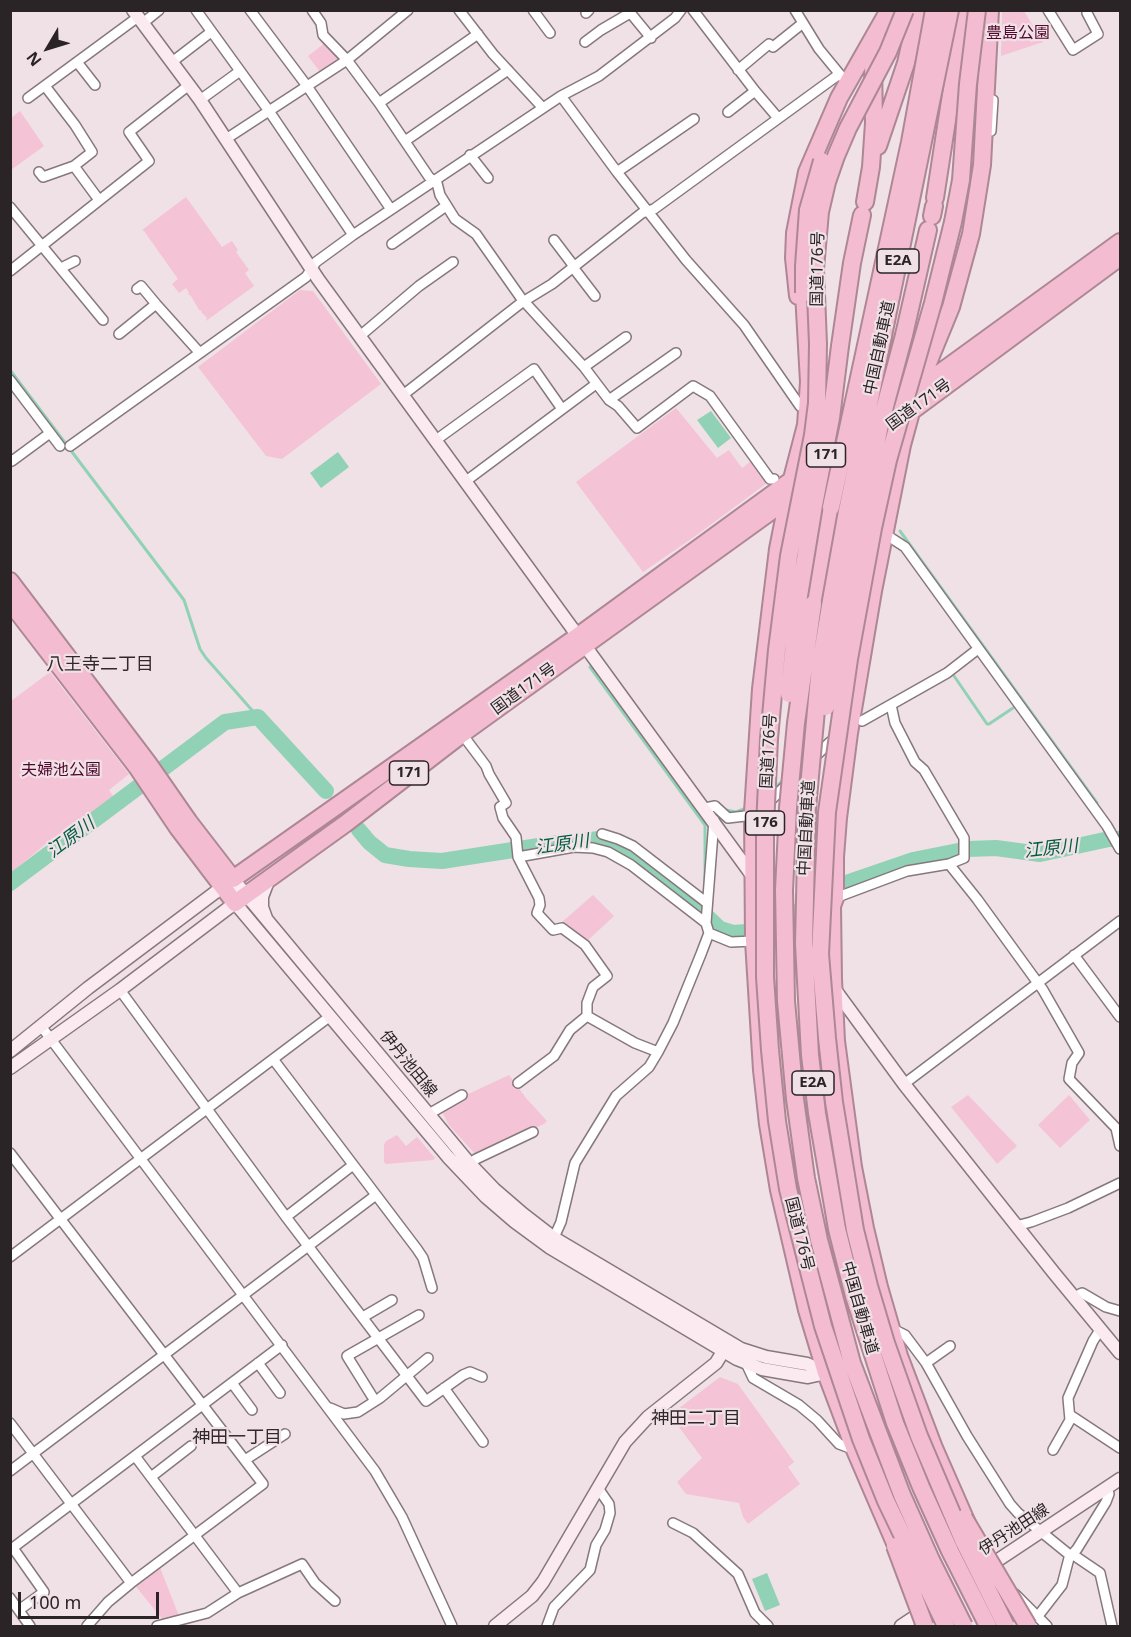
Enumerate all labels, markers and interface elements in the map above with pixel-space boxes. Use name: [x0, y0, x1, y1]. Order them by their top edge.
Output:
north arrow: [18, 18, 78, 78]
park label: 豊島公園: [986, 23, 1050, 43]
text: N: [21, 47, 46, 71]
street label: 国道176号: [808, 231, 828, 307]
road number: E2A: [877, 249, 919, 273]
street label: 中国自動車道: [861, 299, 899, 397]
street label: 国道171号: [883, 375, 955, 435]
road number: 171: [806, 443, 846, 467]
district label: 八王寺二丁目: [46, 654, 154, 676]
street label: 国道171号: [488, 659, 560, 719]
street label: 国道176号: [757, 713, 781, 789]
park label: 夫婦池公園: [21, 760, 101, 780]
road number: 171: [390, 761, 428, 785]
street label: 中国自動車道: [795, 780, 819, 876]
road number: 176: [746, 811, 784, 835]
water label: 江原川: [43, 813, 99, 863]
water label: 江原川: [534, 831, 590, 859]
water label: 江原川: [1023, 835, 1079, 863]
street label: 伊丹池田線: [375, 1027, 441, 1101]
road number: E2A: [792, 1071, 834, 1095]
street label: 国道176号: [781, 1195, 817, 1273]
street label: 中国自動車道: [837, 1259, 881, 1357]
district label: 神田二丁目: [651, 1408, 741, 1430]
district label: 神田一丁目: [192, 1427, 282, 1449]
street label: 伊丹池田線: [975, 1500, 1053, 1560]
scale bar: [21, 1580, 162, 1618]
text: 100 m: [29, 1590, 81, 1614]

